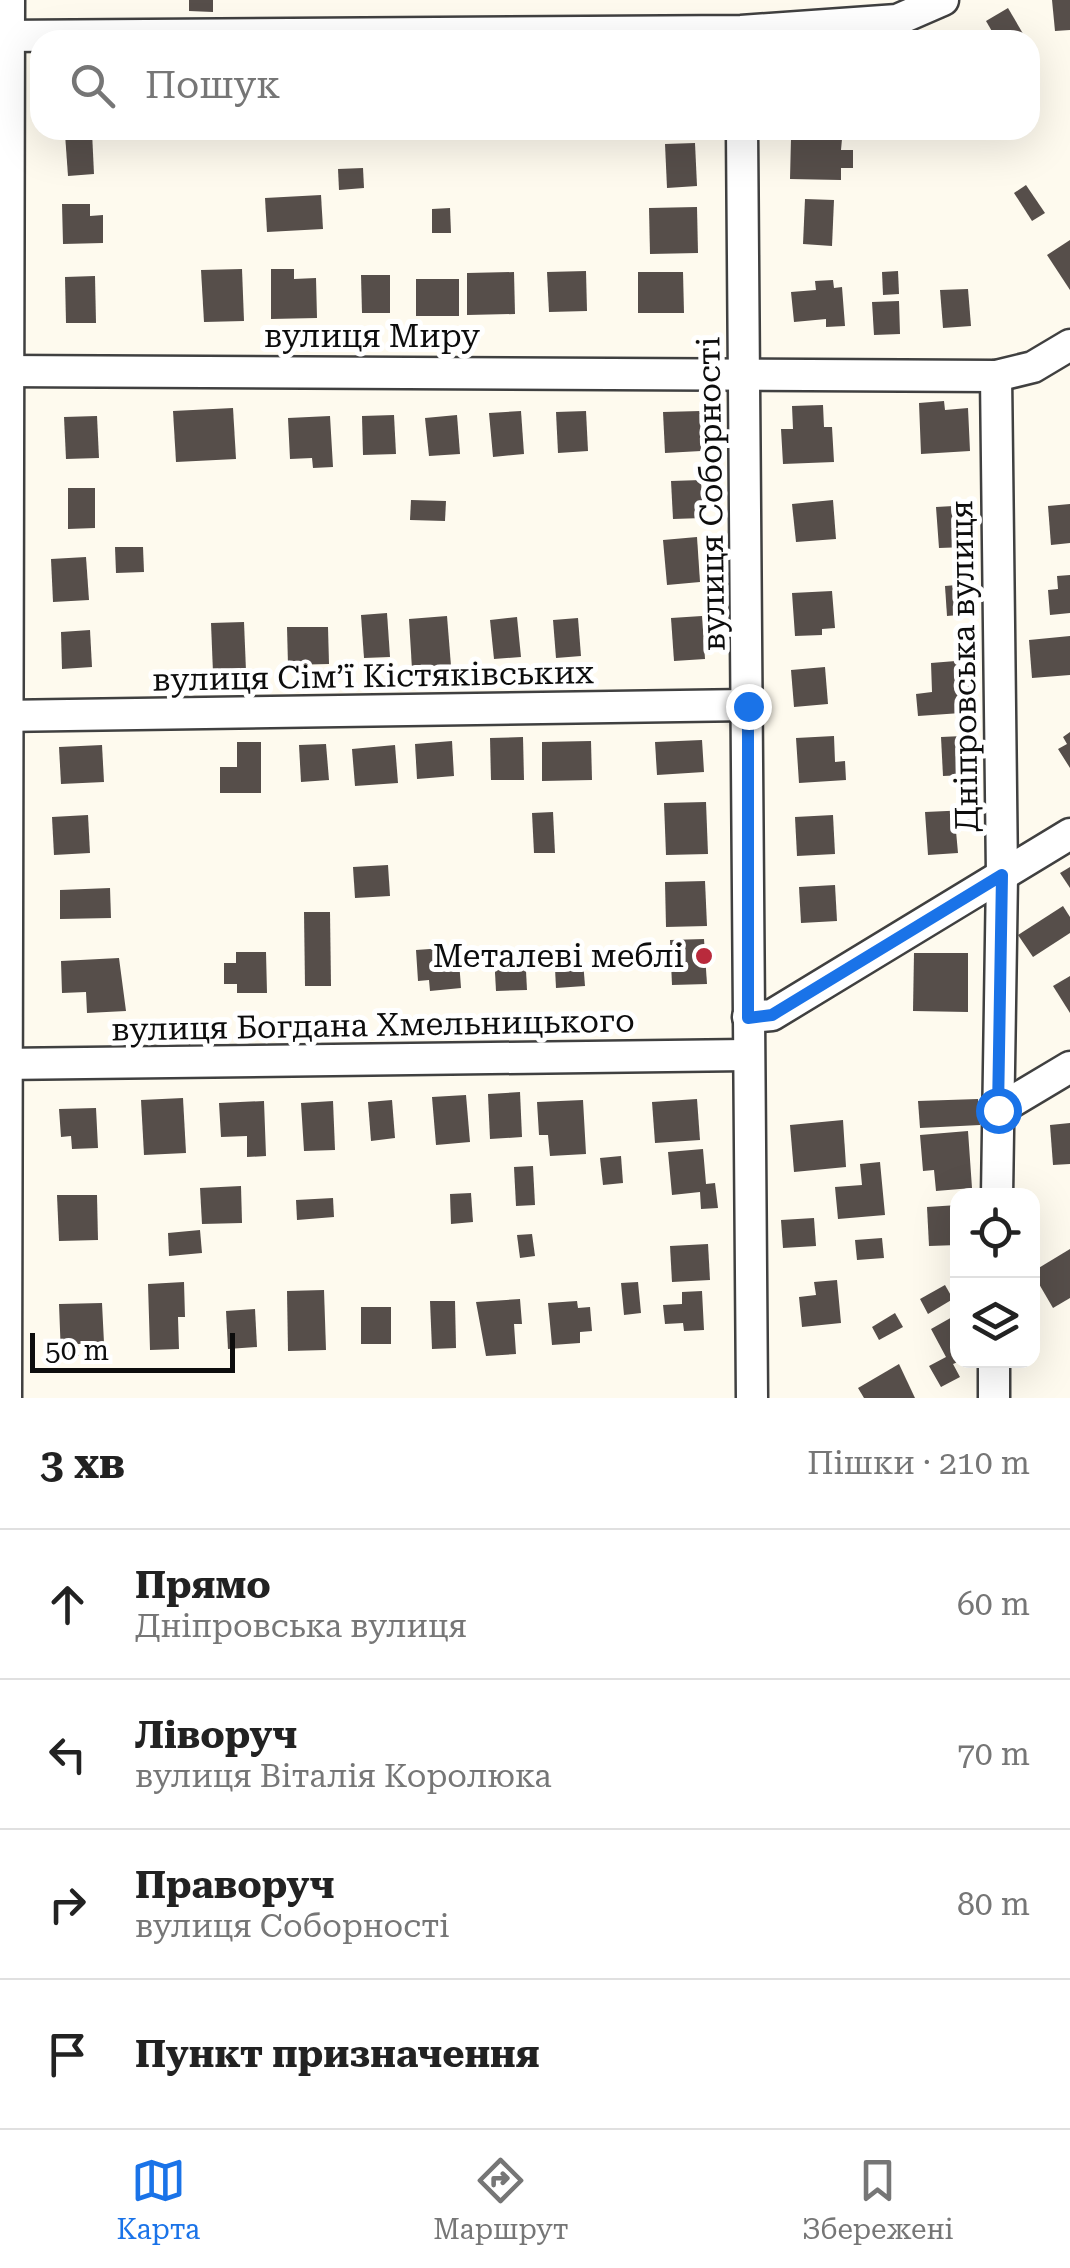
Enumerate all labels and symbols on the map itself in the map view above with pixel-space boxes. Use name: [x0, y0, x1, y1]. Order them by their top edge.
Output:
street label: вулиця Миру: [264, 317, 480, 355]
street label: вулиця Соборності: [689, 336, 733, 652]
street label: Дніпровська вулиця: [942, 500, 986, 832]
street label: вулиця Сімʼї Кістяківських: [152, 653, 595, 699]
route end: [726, 684, 772, 730]
place label: Металеві меблі: [433, 937, 684, 975]
marker: Металеві меблі: [693, 945, 715, 967]
street label: вулиця Богдана Хмельницького: [111, 1001, 635, 1049]
route start: [976, 1088, 1022, 1134]
scale bar: [30, 1328, 235, 1372]

